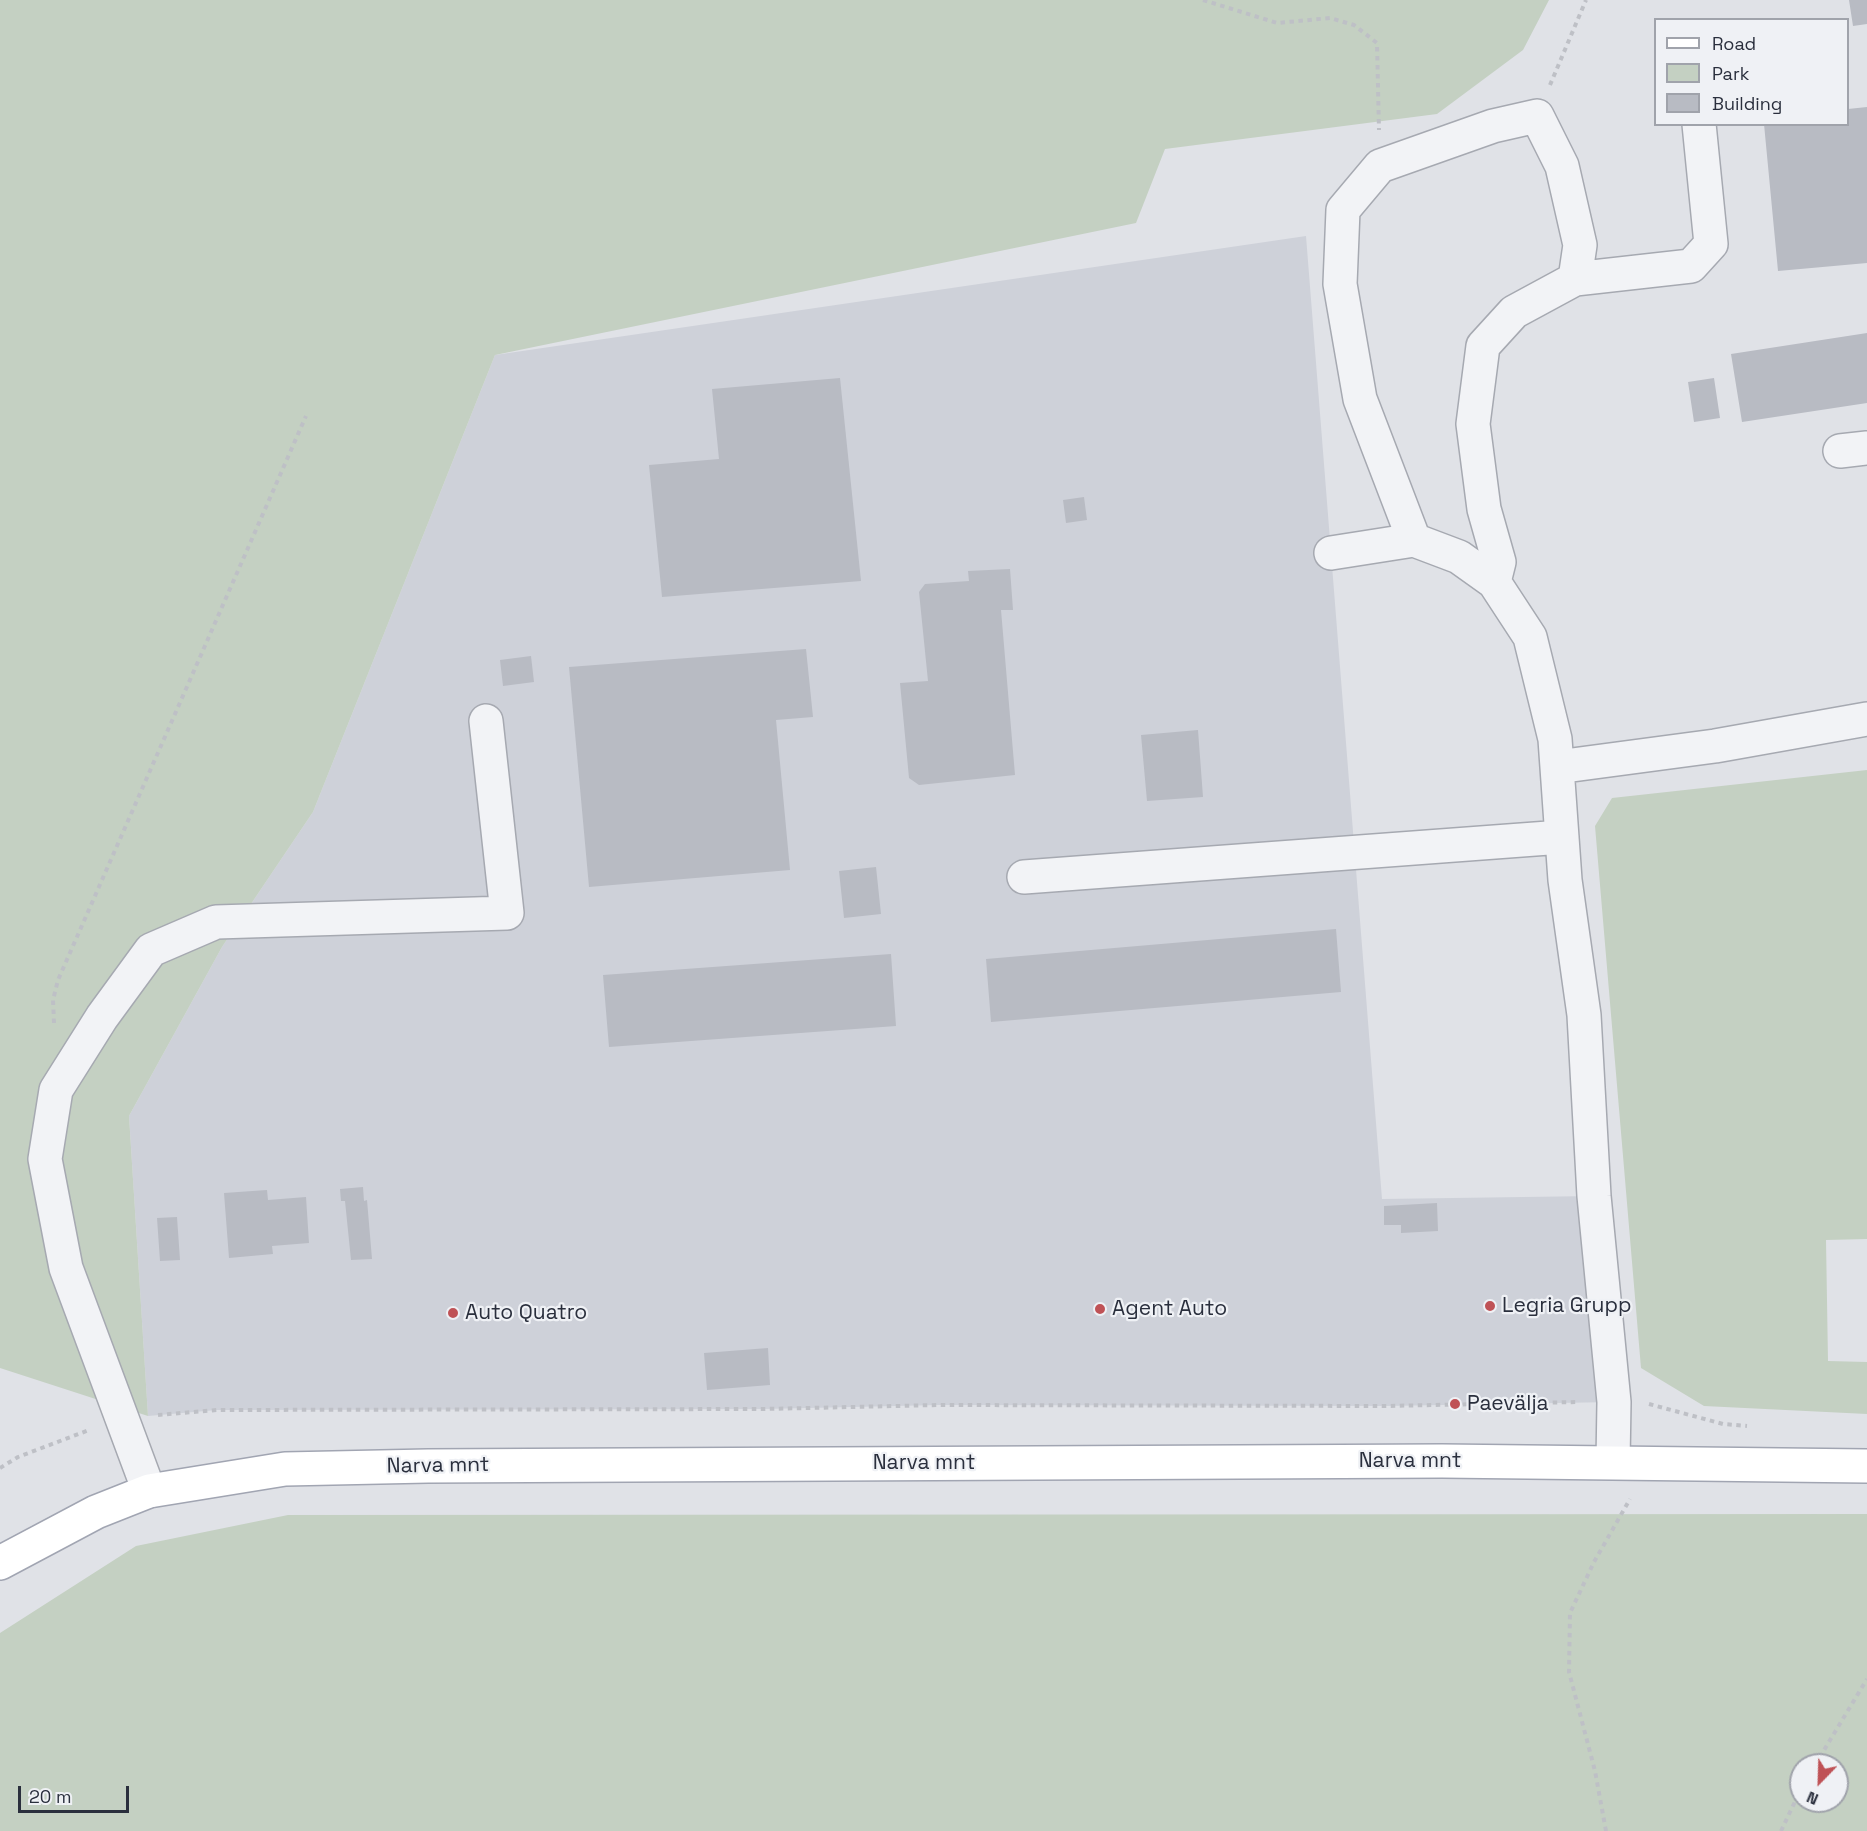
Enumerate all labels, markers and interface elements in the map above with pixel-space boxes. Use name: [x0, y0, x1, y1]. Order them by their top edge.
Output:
legend: [1654, 18, 1849, 126]
text: Road: [1712, 32, 1756, 55]
text: Park: [1712, 62, 1749, 85]
text: Building: [1712, 92, 1782, 115]
place label: Legria Grupp: [1502, 1293, 1632, 1319]
place label: Agent Auto: [1112, 1296, 1227, 1322]
marker: Legria Grupp: [1483, 1299, 1497, 1313]
place label: Auto Quatro: [465, 1300, 587, 1326]
marker: Agent Auto: [1093, 1302, 1107, 1316]
marker: Auto Quatro: [446, 1306, 460, 1320]
place label: Paevälja: [1467, 1391, 1549, 1417]
marker: Paevälja: [1448, 1397, 1462, 1411]
street label: Narva mnt: [1359, 1448, 1461, 1474]
street label: Narva mnt: [873, 1450, 975, 1476]
street label: Narva mnt: [386, 1453, 490, 1479]
north arrow: [1789, 1753, 1849, 1813]
scale bar: [21, 1774, 132, 1812]
text: 20 m: [29, 1785, 72, 1808]
text: N: [1804, 1786, 1822, 1810]

